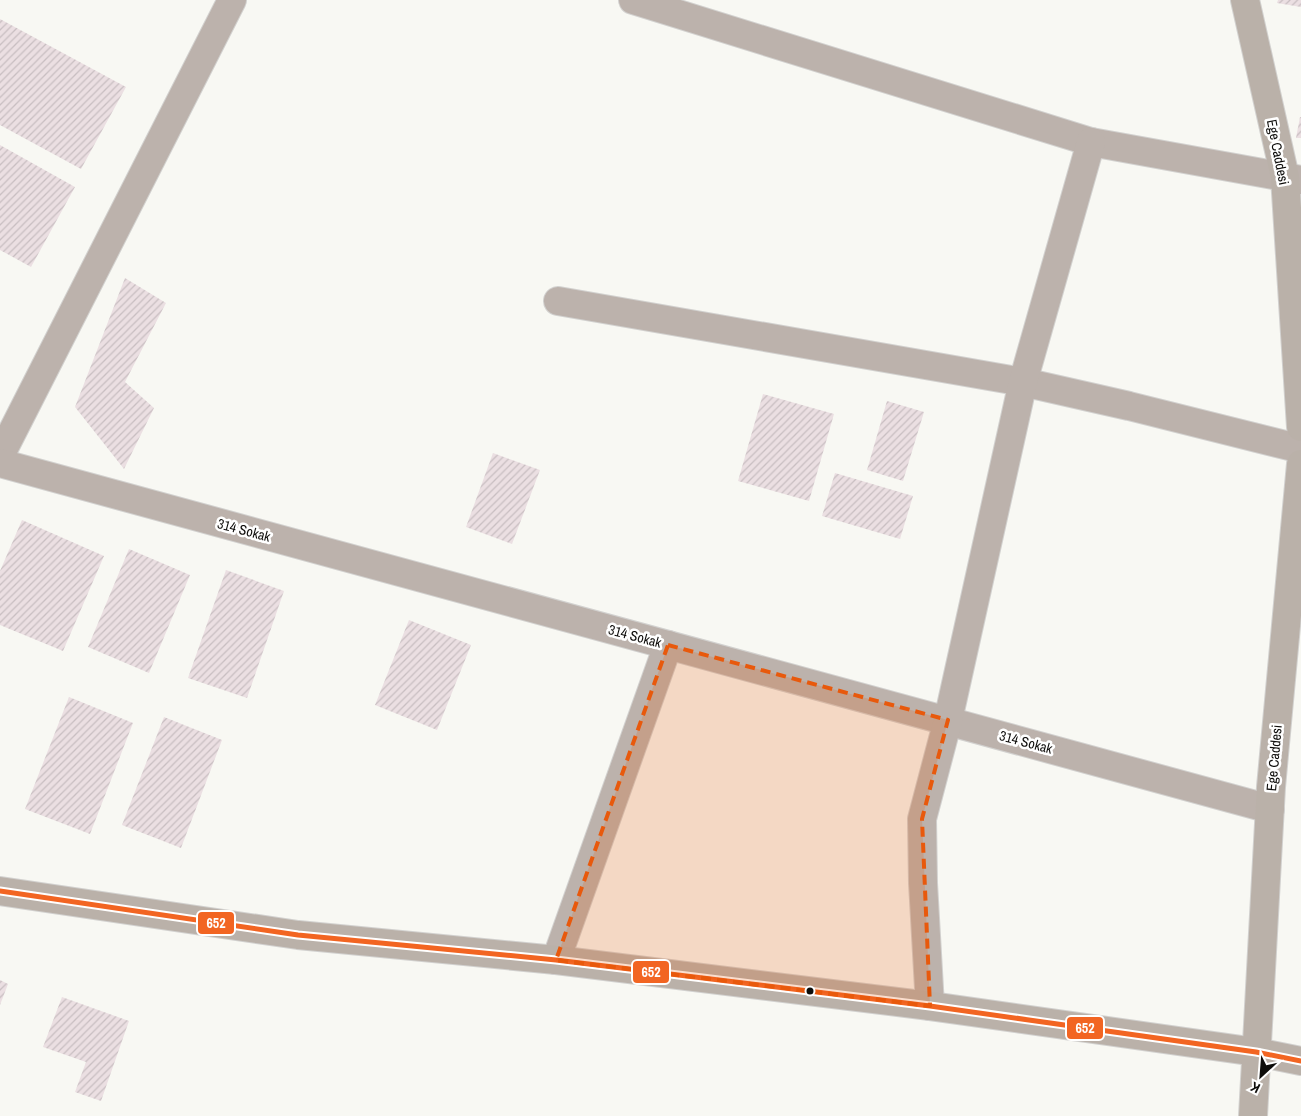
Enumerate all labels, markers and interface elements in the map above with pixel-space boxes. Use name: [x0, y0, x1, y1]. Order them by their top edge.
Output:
street label: Ege Caddesi: [1263, 118, 1293, 186]
street label: 314 Sokak: [215, 514, 273, 546]
street label: 314 Sokak: [606, 620, 664, 652]
street label: Ege Caddesi: [1262, 724, 1286, 792]
street label: 314 Sokak: [997, 726, 1055, 758]
line badge: 652: [197, 911, 235, 935]
text: 652: [206, 914, 226, 932]
line badge: 652: [632, 960, 670, 984]
text: 652: [641, 963, 661, 981]
unlabelled marker: [805, 986, 815, 996]
line badge: 652: [1066, 1016, 1104, 1040]
text: 652: [1075, 1019, 1095, 1037]
north arrow: [1236, 1051, 1286, 1101]
text: K: [1247, 1077, 1263, 1098]

